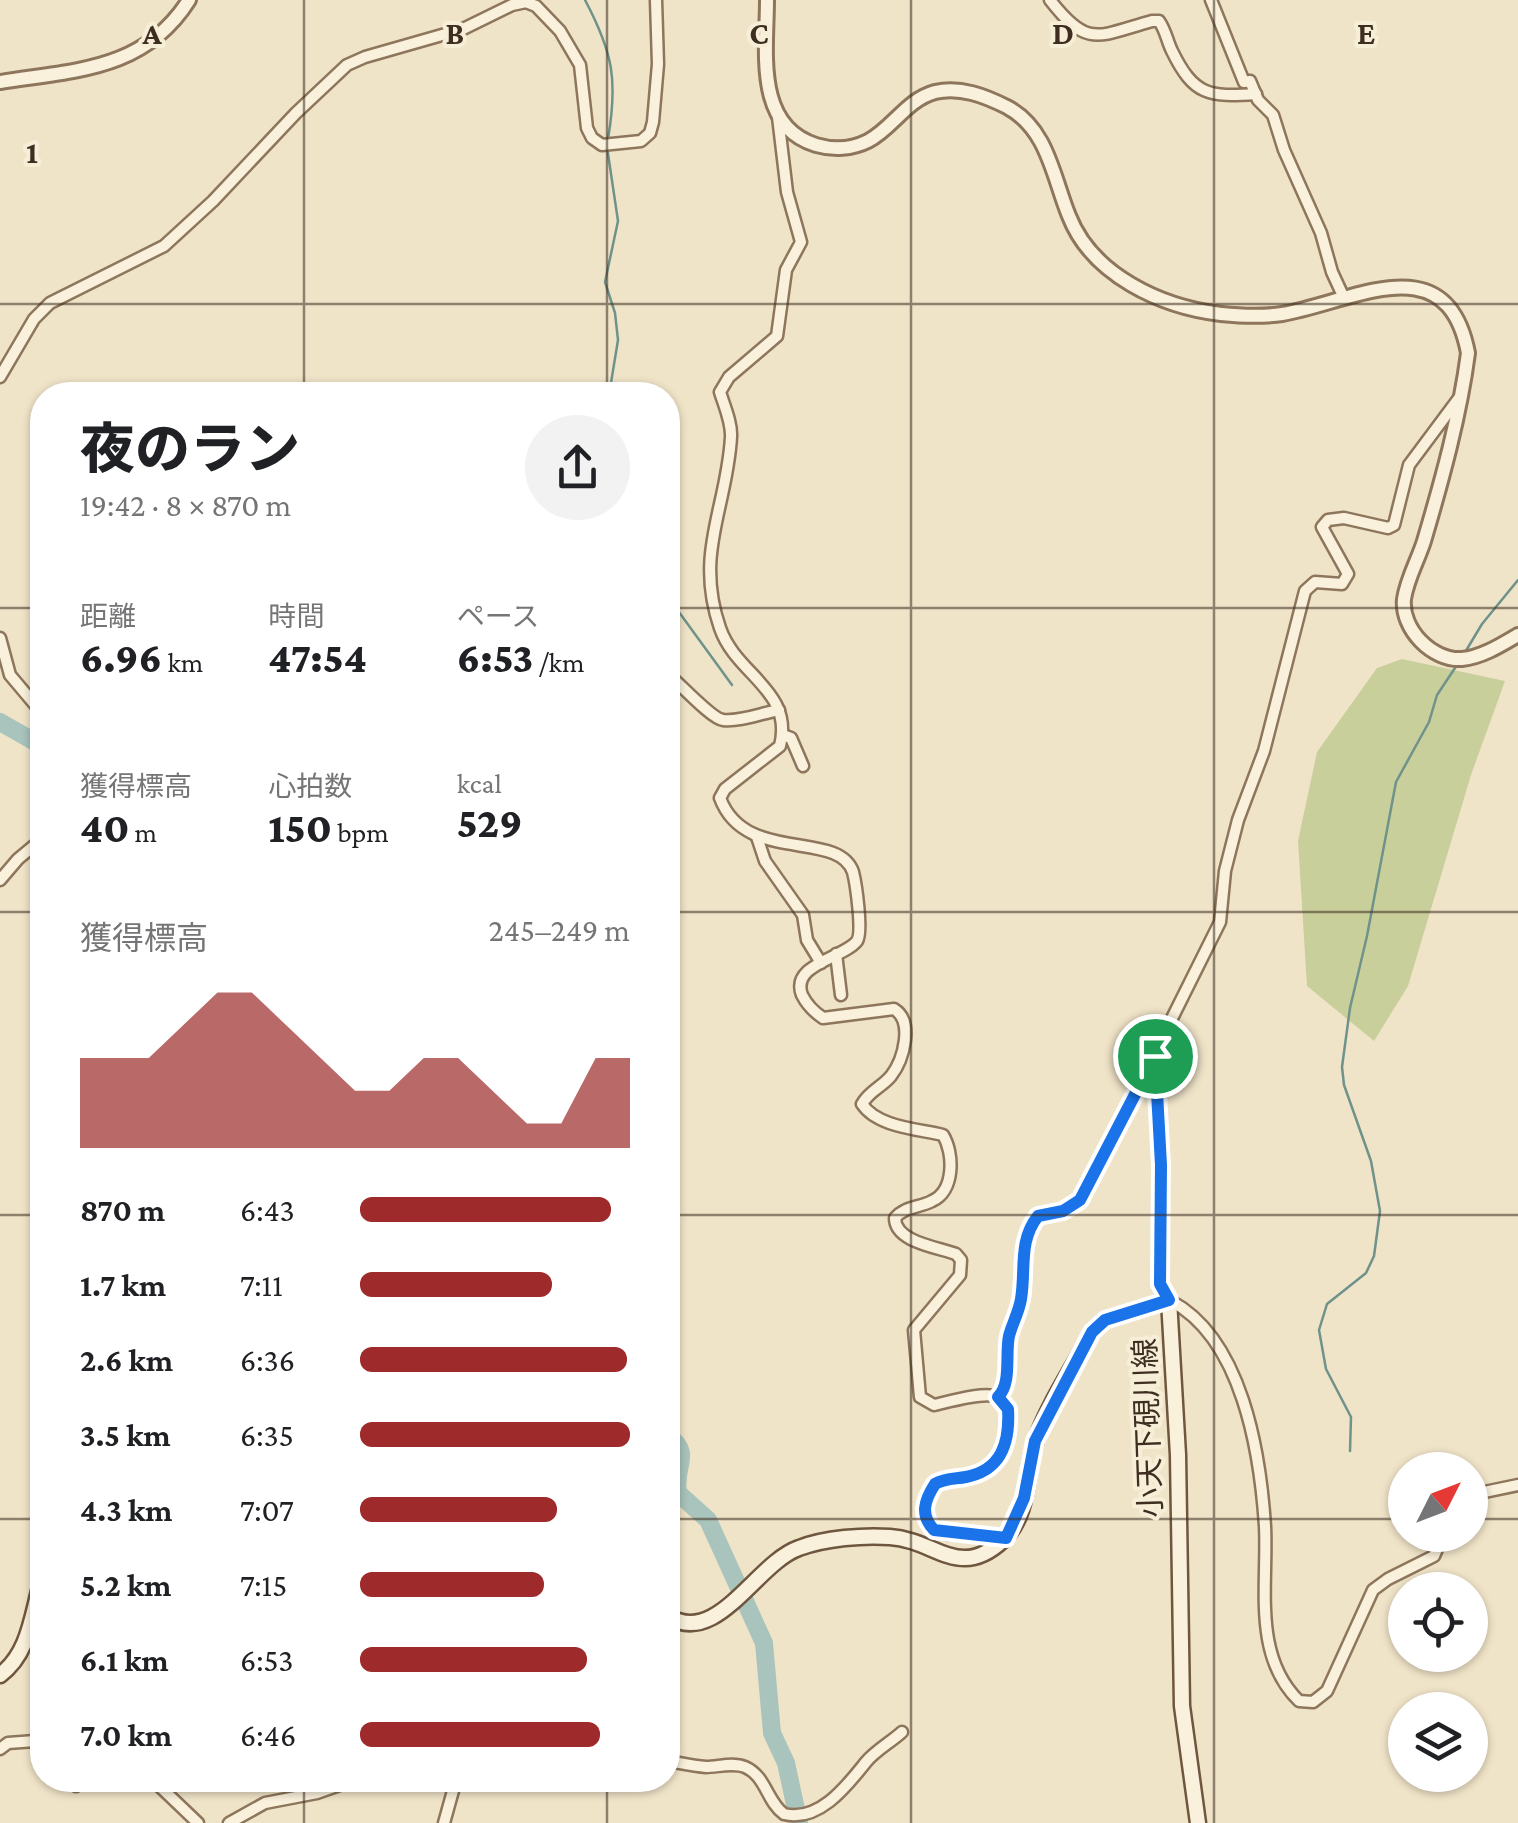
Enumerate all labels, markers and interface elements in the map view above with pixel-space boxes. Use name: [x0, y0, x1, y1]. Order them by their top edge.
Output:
text: A: [141, 15, 162, 51]
text: B: [446, 15, 464, 51]
text: C: [749, 15, 769, 51]
text: D: [1052, 15, 1074, 51]
text: E: [1357, 15, 1375, 51]
text: 1: [26, 134, 38, 170]
button: share: [525, 415, 630, 520]
text: 夜のラン: [80, 419, 300, 480]
text: 19:42 · 8 × 870 m: [80, 487, 291, 523]
text: 距離: [80, 601, 136, 632]
text: 時間: [268, 601, 324, 632]
text: ペース: [457, 601, 539, 632]
text: 6.96: [80, 634, 162, 681]
text: 47:54: [268, 634, 367, 681]
text: 6:53: [457, 634, 533, 681]
text: km: [162, 647, 203, 678]
text: /km: [533, 647, 584, 678]
text: kcal: [457, 768, 502, 799]
text: 獲得標高: [80, 771, 192, 802]
text: 心拍数: [268, 771, 352, 802]
text: 529: [457, 799, 522, 846]
text: 40: [80, 804, 129, 851]
text: 150: [268, 804, 332, 851]
text: m: [129, 817, 157, 848]
text: bpm: [332, 817, 389, 848]
text: 245–249 m: [489, 912, 630, 948]
text: 獲得標高: [80, 920, 208, 956]
pin: [1113, 1014, 1198, 1099]
icon: arrive: [1128, 1029, 1183, 1084]
text: 870 m: [80, 1192, 165, 1228]
text: 6:43: [240, 1192, 295, 1228]
text: 1.7 km: [80, 1267, 166, 1303]
text: 7:11: [240, 1267, 283, 1303]
street label: 小天下硯川線: [1128, 1337, 1167, 1519]
text: 2.6 km: [80, 1342, 173, 1378]
text: 6:36: [240, 1342, 295, 1378]
text: 3.5 km: [80, 1417, 171, 1453]
text: 6:35: [240, 1417, 294, 1453]
north arrow: [1388, 1452, 1488, 1552]
map controls: [1388, 1452, 1488, 1792]
text: 4.3 km: [80, 1492, 172, 1528]
text: 7:07: [240, 1492, 294, 1528]
text: 5.2 km: [80, 1567, 171, 1603]
text: 7:15: [240, 1567, 287, 1603]
button: locate: [1388, 1572, 1488, 1672]
text: 6.1 km: [80, 1642, 169, 1678]
text: 6:53: [240, 1642, 293, 1678]
button: layers: [1388, 1692, 1488, 1792]
text: 7.0 km: [80, 1717, 172, 1753]
text: 6:46: [240, 1717, 296, 1753]

